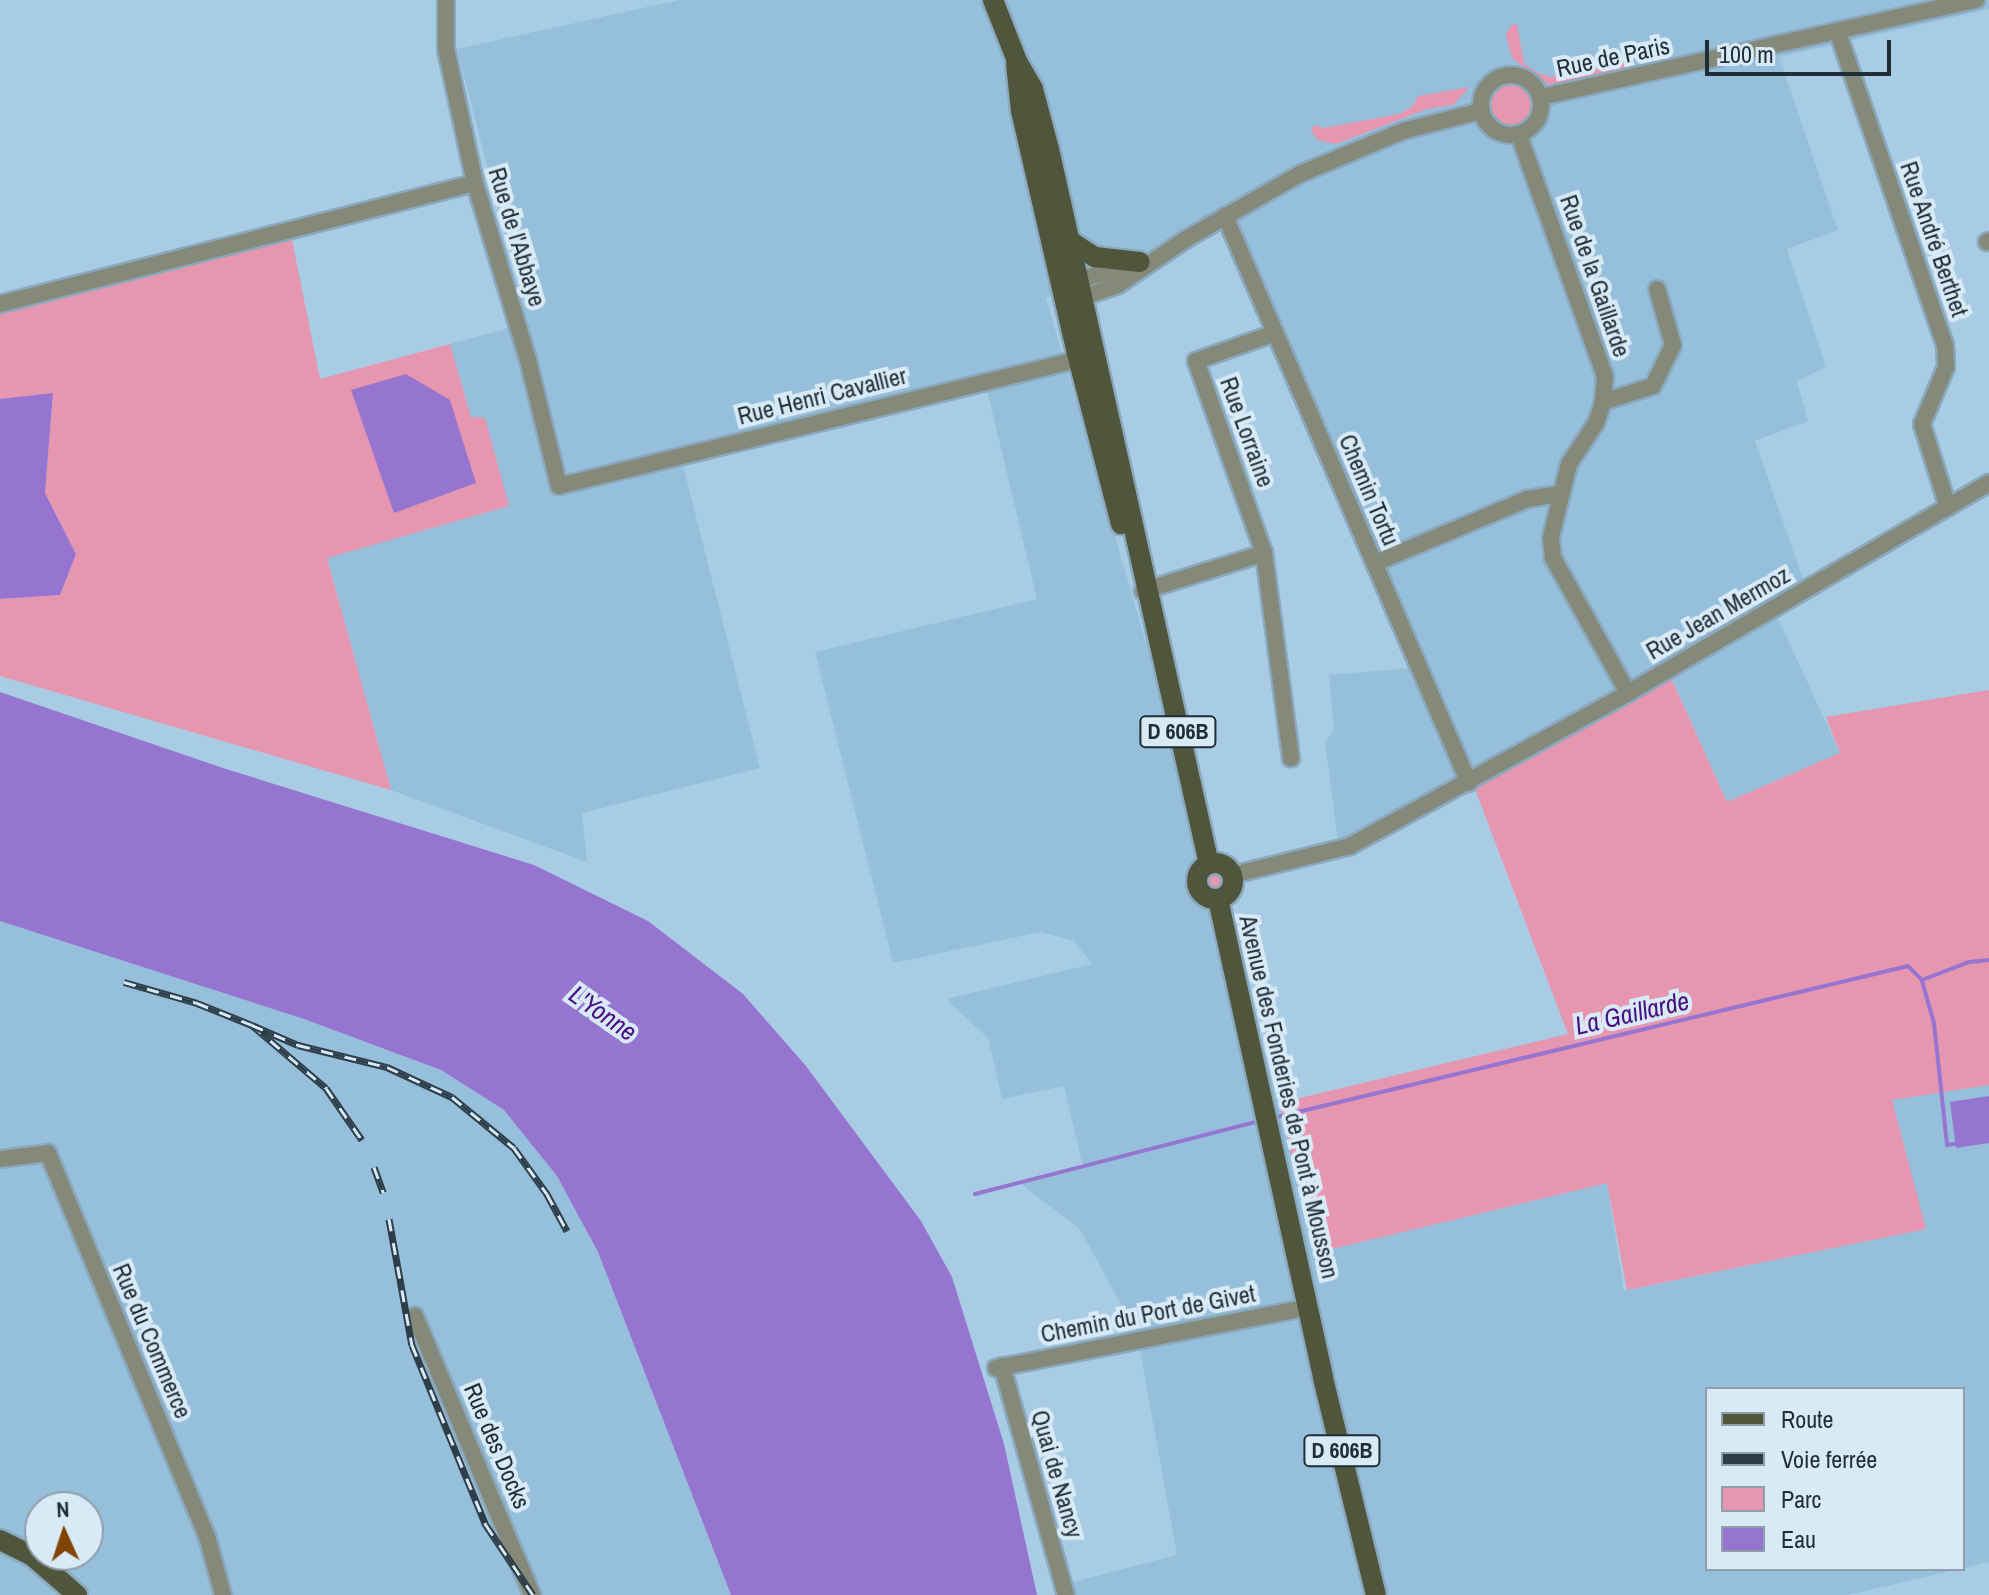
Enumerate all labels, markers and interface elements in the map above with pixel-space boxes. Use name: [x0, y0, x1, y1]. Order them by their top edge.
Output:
scale bar: [1709, 24, 1895, 74]
street label: Rue de Paris: [1554, 31, 1672, 83]
text: 100 m: [1719, 38, 1774, 70]
street label: Rue André Berthet: [1894, 157, 1974, 321]
street label: Rue de l'Abbaye: [482, 164, 552, 310]
street label: Rue de la Gaillarde: [1554, 191, 1636, 361]
street label: Rue Henri Cavallier: [735, 361, 909, 431]
street label: Rue Lorraine: [1214, 373, 1280, 491]
street label: Chemin Tortu: [1333, 430, 1405, 550]
street label: Rue Jean Mermoz: [1641, 560, 1795, 666]
road number: D 606B: [1138, 714, 1218, 750]
street label: Avenue des Fonderies de Pont à Mousson: [1233, 913, 1345, 1281]
water label: L'Yonne: [563, 979, 643, 1047]
water label: La Gaillarde: [1572, 985, 1692, 1041]
street label: Rue du Commerce: [106, 1259, 198, 1423]
street label: Chemin du Port de Givet: [1038, 1279, 1258, 1349]
street label: Rue des Docks: [458, 1379, 536, 1513]
legend: [1705, 1387, 1965, 1571]
text: Route: [1781, 1403, 1834, 1435]
street label: Quai de Nancy: [1025, 1407, 1089, 1541]
road number: D 606B: [1302, 1433, 1382, 1469]
text: Voie ferrée: [1781, 1443, 1877, 1475]
text: Parc: [1781, 1483, 1821, 1515]
north arrow: [24, 1491, 104, 1571]
text: N: [56, 1494, 70, 1524]
text: Eau: [1781, 1523, 1816, 1555]

